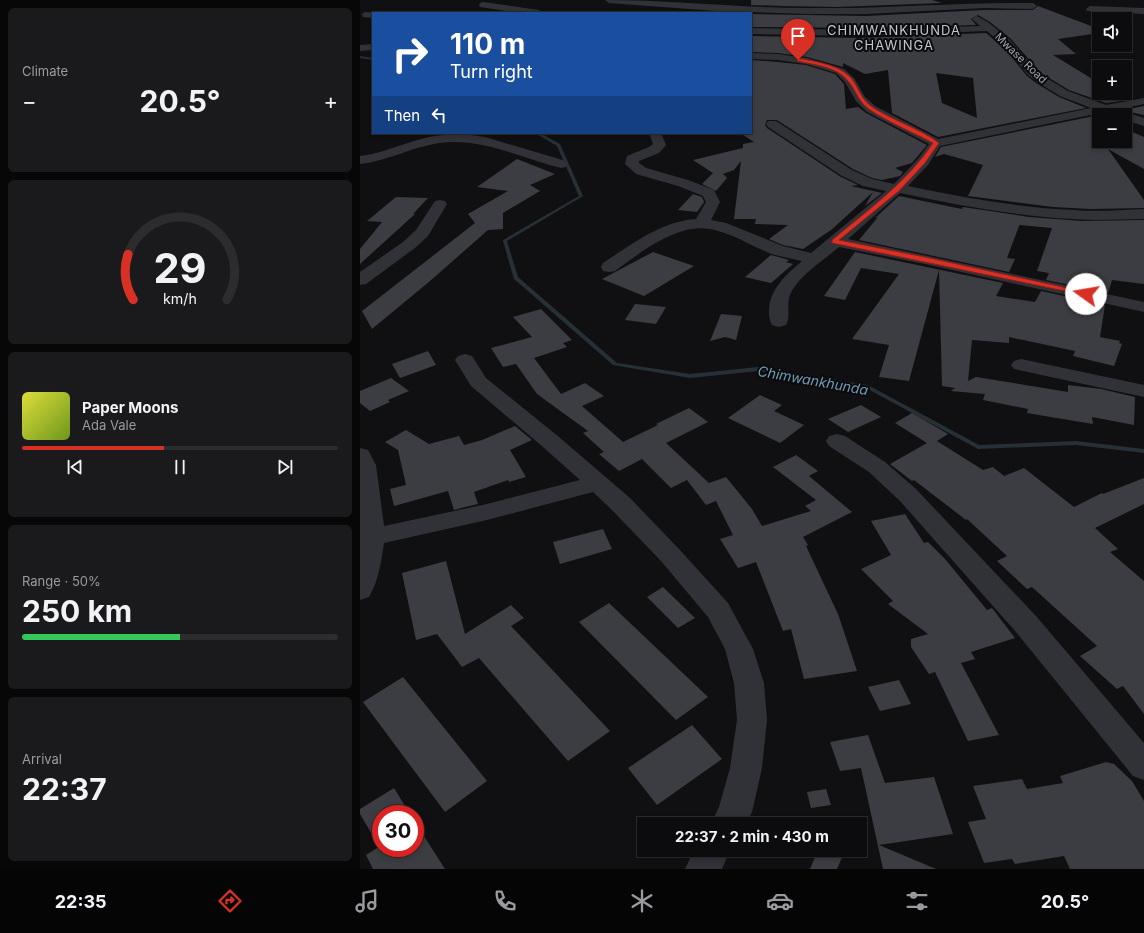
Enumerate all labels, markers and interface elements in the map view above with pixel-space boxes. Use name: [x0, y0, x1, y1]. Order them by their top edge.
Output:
map controls: [1092, 12, 1132, 148]
button: sound: [1092, 12, 1132, 52]
pin: [781, 19, 815, 60]
district label: CHIMWANKHUNDA CHAWINGA: [827, 22, 961, 53]
icon: arrive: [787, 25, 809, 47]
text: 110 m: [450, 27, 525, 61]
icon: right: [384, 28, 436, 80]
street label: Mwase Road: [992, 30, 1050, 86]
button: +: [1092, 60, 1132, 100]
text: Turn right: [450, 61, 533, 82]
text: Climate: [22, 63, 68, 79]
text: 20.5°: [140, 83, 220, 119]
text: −: [22, 88, 37, 114]
text: +: [323, 88, 338, 114]
icon: left: [428, 104, 450, 126]
text: Then: [384, 106, 420, 125]
button: −: [1092, 108, 1132, 148]
text: 29: [153, 243, 207, 293]
position arrow: [1065, 273, 1107, 315]
text: km/h: [163, 290, 197, 307]
water label: Chimwankhunda: [756, 362, 870, 398]
text: Paper Moons: [82, 398, 178, 417]
text: Ada Vale: [82, 417, 136, 433]
icon: previous: [64, 456, 86, 478]
icon: pause: [169, 456, 191, 478]
icon: next: [274, 456, 296, 478]
text: Range · 50%: [22, 573, 101, 589]
text: 250 km: [22, 593, 132, 629]
text: Arrival: [22, 751, 62, 767]
text: 22:37: [22, 771, 107, 807]
speed limit sign: 30: [372, 805, 424, 857]
text: 22:37 · 2 min · 430 m: [675, 827, 829, 846]
icon: directions: [216, 887, 244, 915]
icon: music: [353, 887, 381, 915]
icon: phone: [491, 887, 519, 915]
icon: climate: [628, 887, 656, 915]
icon: car: [766, 887, 794, 915]
icon: filters: [903, 887, 931, 915]
text: 22:35: [55, 891, 107, 912]
text: 20.5°: [1041, 891, 1089, 912]

